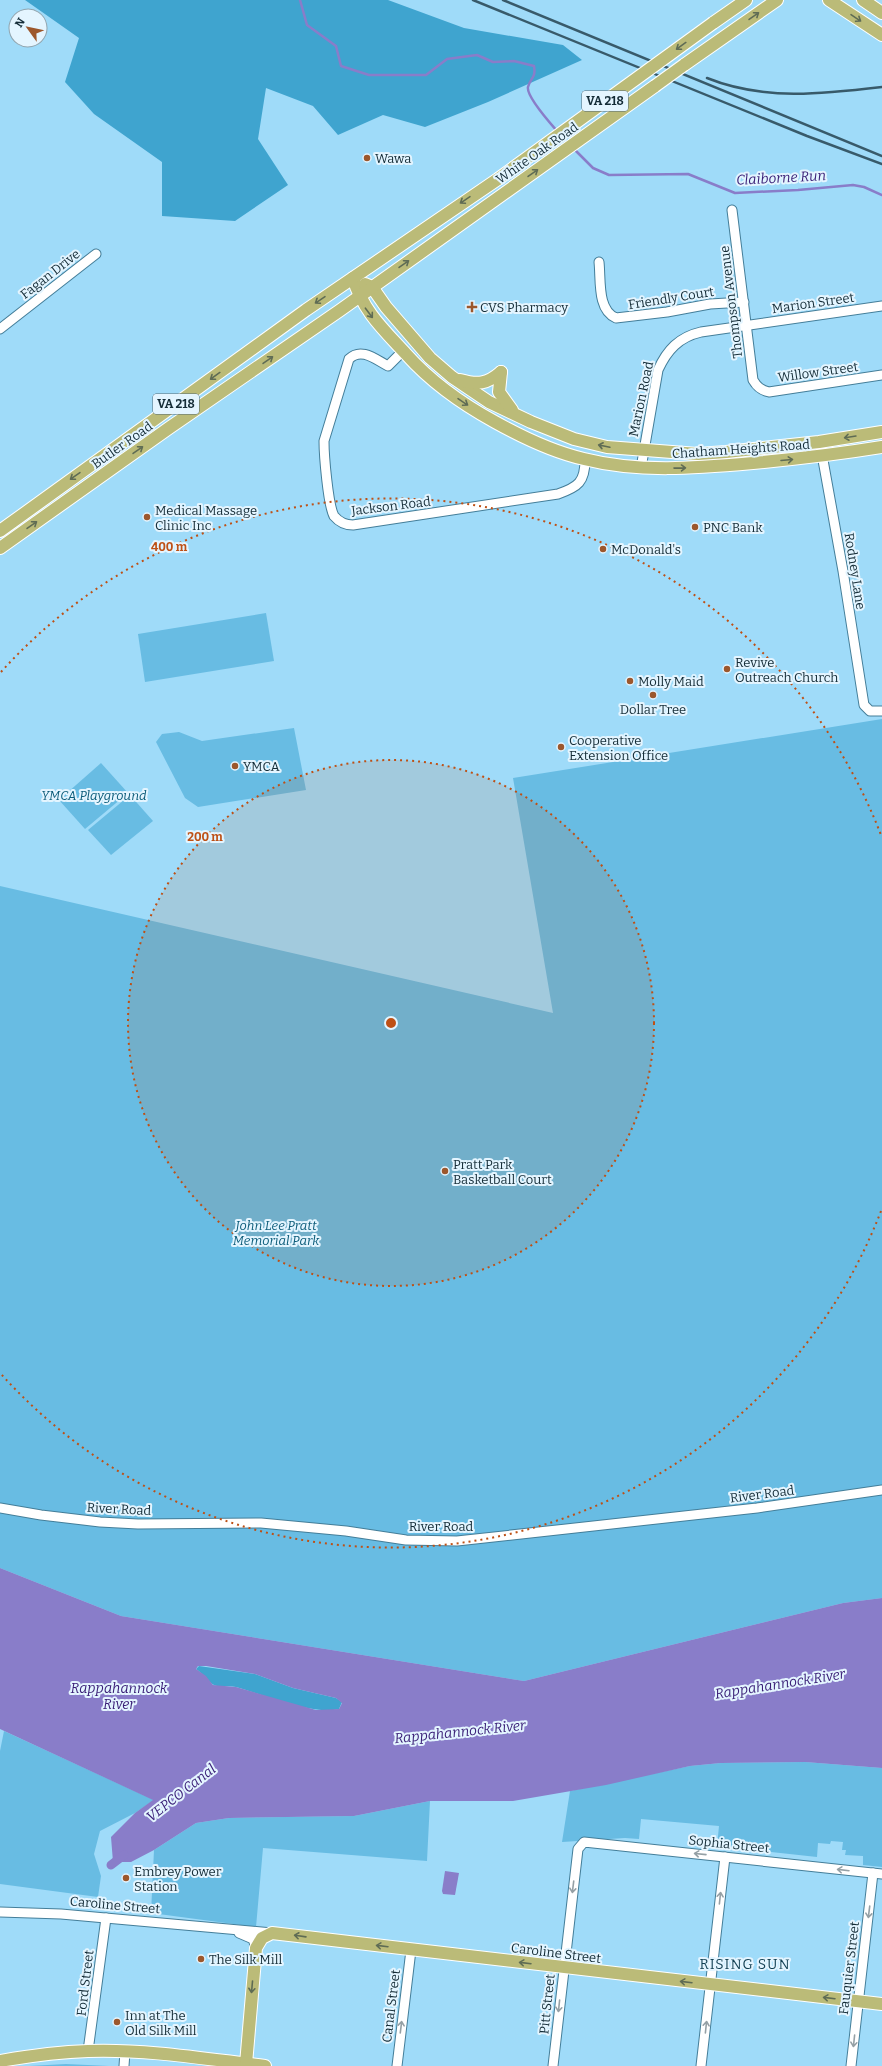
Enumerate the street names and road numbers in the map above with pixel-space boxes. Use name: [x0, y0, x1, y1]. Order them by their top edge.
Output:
road number: VA 218: [582, 91, 628, 111]
street label: White Oak Road: [493, 119, 581, 187]
street label: Thompson Avenue: [717, 245, 745, 359]
street label: Fagan Drive: [17, 246, 83, 302]
street label: Friendly Court: [627, 284, 715, 312]
street label: Marion Street: [771, 290, 855, 316]
street label: Willow Street: [777, 359, 859, 385]
street label: Marion Road: [626, 360, 656, 438]
road number: VA 218: [153, 394, 199, 414]
street label: Butler Road: [89, 418, 155, 471]
street label: Chatham Heights Road: [672, 437, 811, 461]
street label: Jackson Road: [350, 494, 432, 518]
street label: Rodney Lane: [842, 532, 868, 610]
street label: River Road: [729, 1483, 795, 1505]
street label: River Road: [86, 1500, 152, 1518]
street label: River Road: [409, 1519, 474, 1534]
street label: Sophia Street: [688, 1832, 770, 1856]
street label: Caroline Street: [69, 1894, 161, 1916]
street label: Fauquier Street: [836, 1920, 862, 2015]
street label: Caroline Street: [510, 1940, 602, 1966]
street label: Ford Street: [73, 1949, 97, 2017]
street label: Canal Street: [379, 1968, 403, 2043]
street label: Pitt Street: [536, 1973, 558, 2035]

